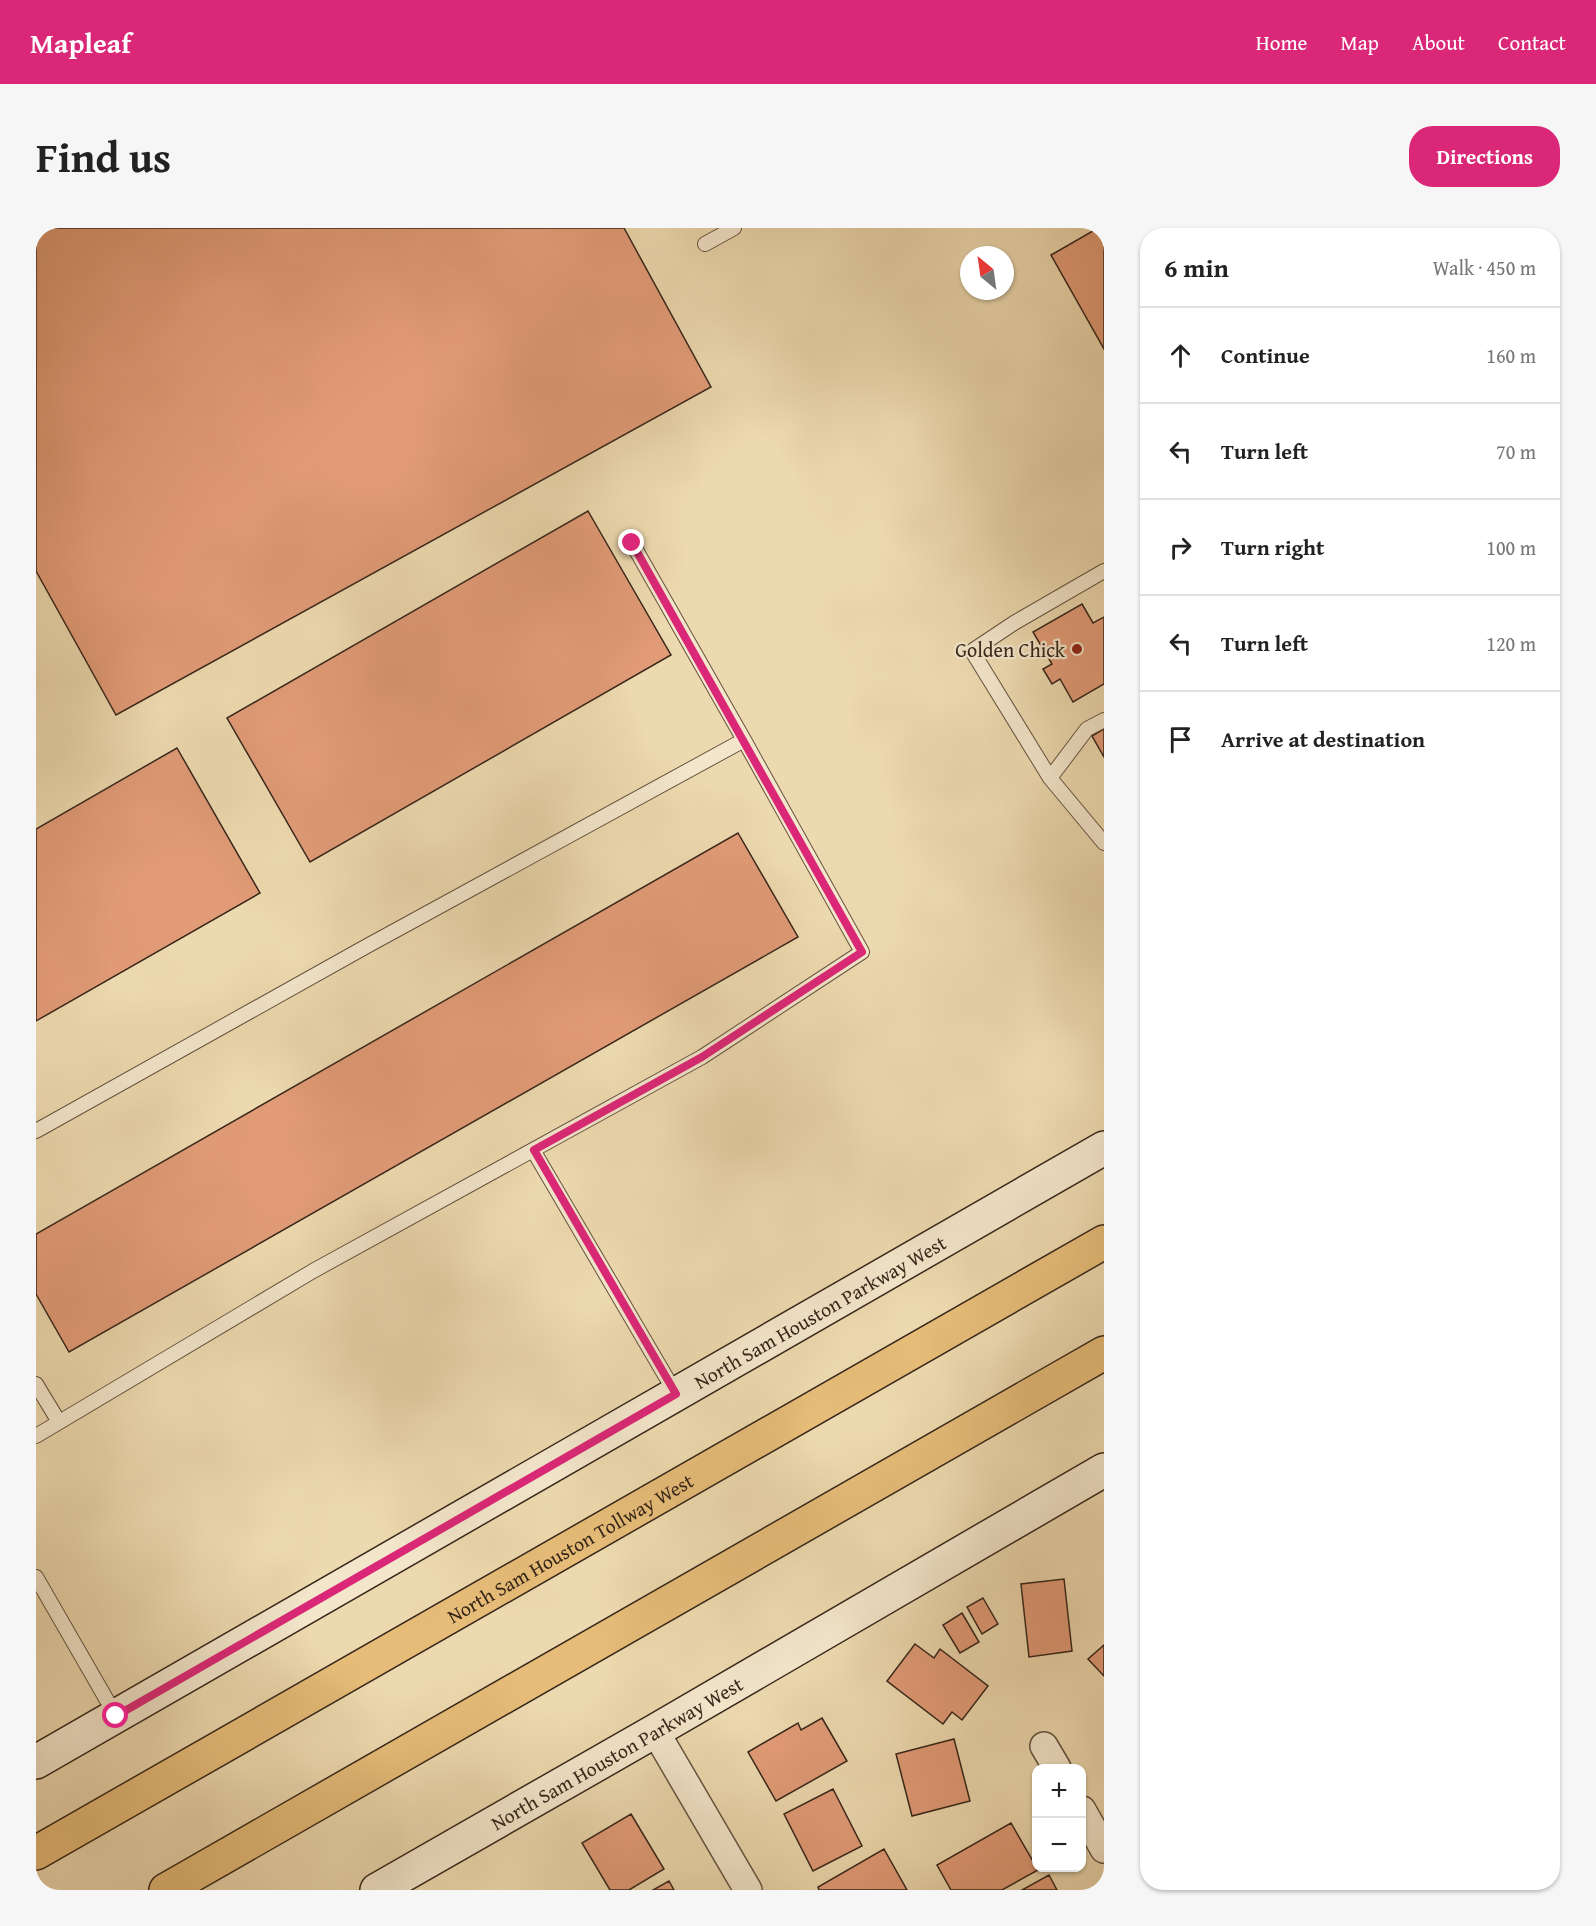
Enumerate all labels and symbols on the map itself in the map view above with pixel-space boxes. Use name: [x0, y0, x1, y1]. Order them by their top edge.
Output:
north arrow: [960, 246, 1014, 300]
route end: [618, 529, 644, 555]
place label: Golden Chick: [955, 635, 1066, 664]
marker: Golden Chick: [1070, 642, 1084, 656]
street label: North Sam Houston Parkway West: [688, 1227, 951, 1395]
street label: North Sam Houston Tollway West: [441, 1466, 698, 1630]
street label: North Sam Houston Parkway West: [485, 1669, 748, 1837]
route start: [102, 1702, 128, 1728]

